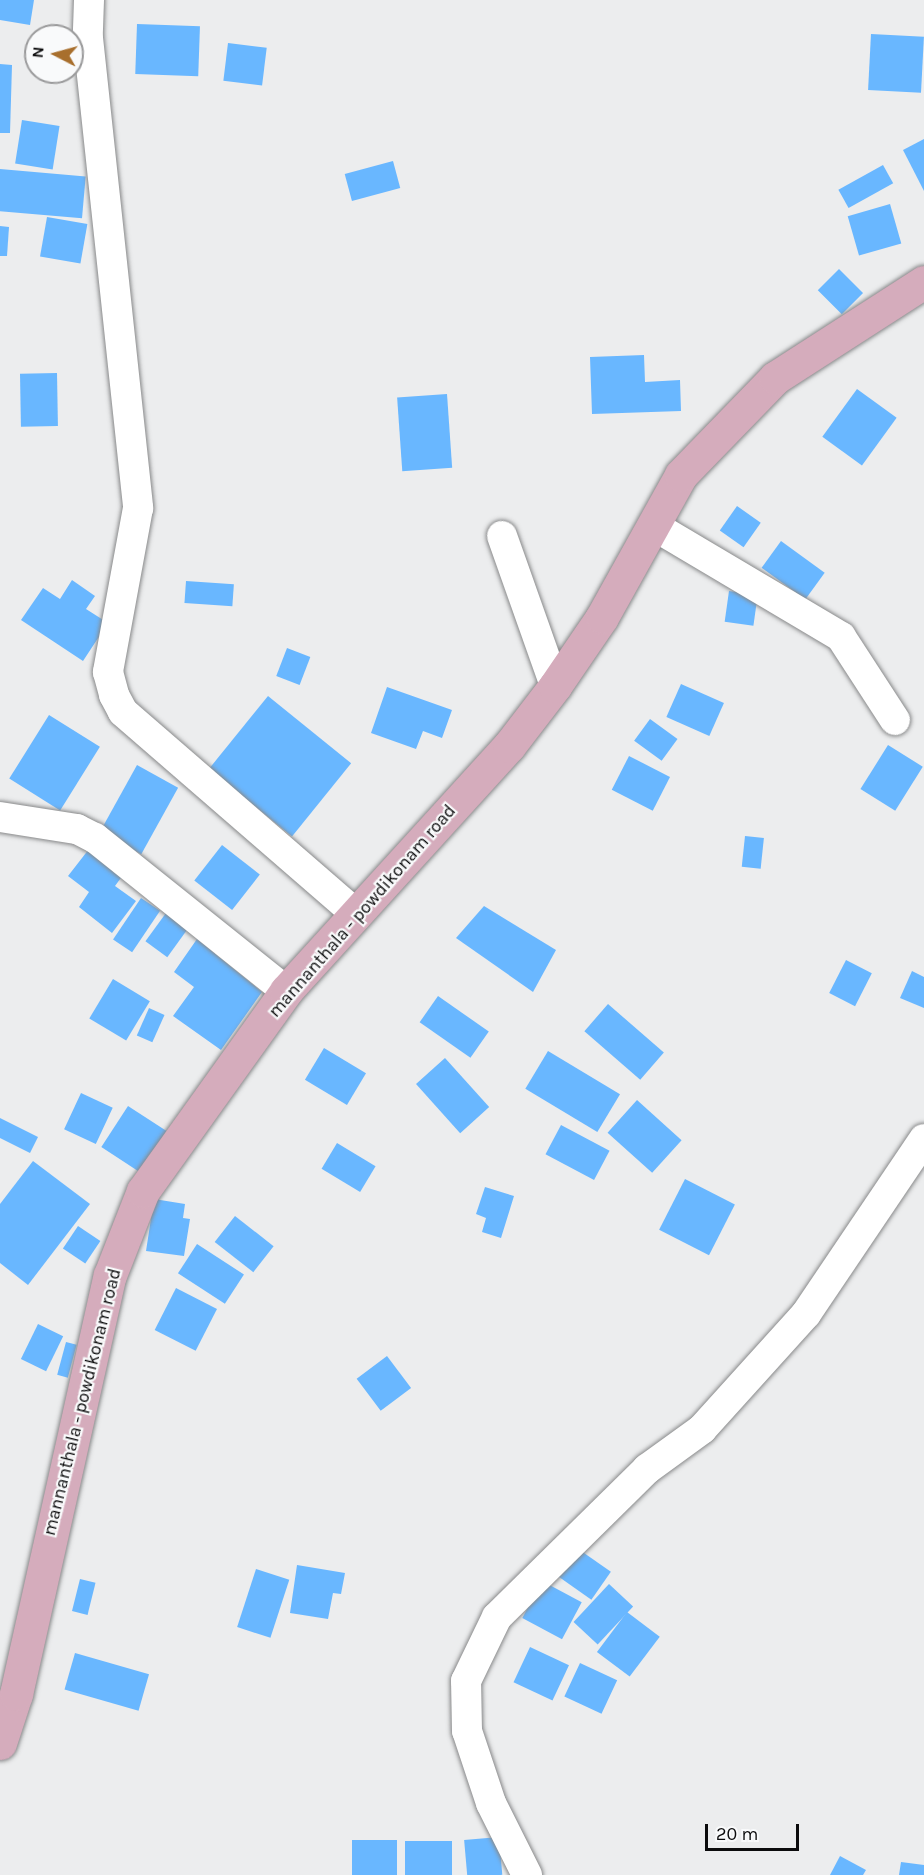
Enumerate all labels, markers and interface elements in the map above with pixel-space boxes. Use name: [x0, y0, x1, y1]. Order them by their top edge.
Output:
north arrow: [24, 24, 84, 84]
text: N: [28, 46, 48, 59]
street label: mannanthala - powdikonam road: [264, 800, 460, 1022]
street label: mannanthala - powdikonam road: [38, 1266, 126, 1538]
scale bar: [708, 1812, 802, 1850]
text: 20 m: [716, 1823, 758, 1845]

